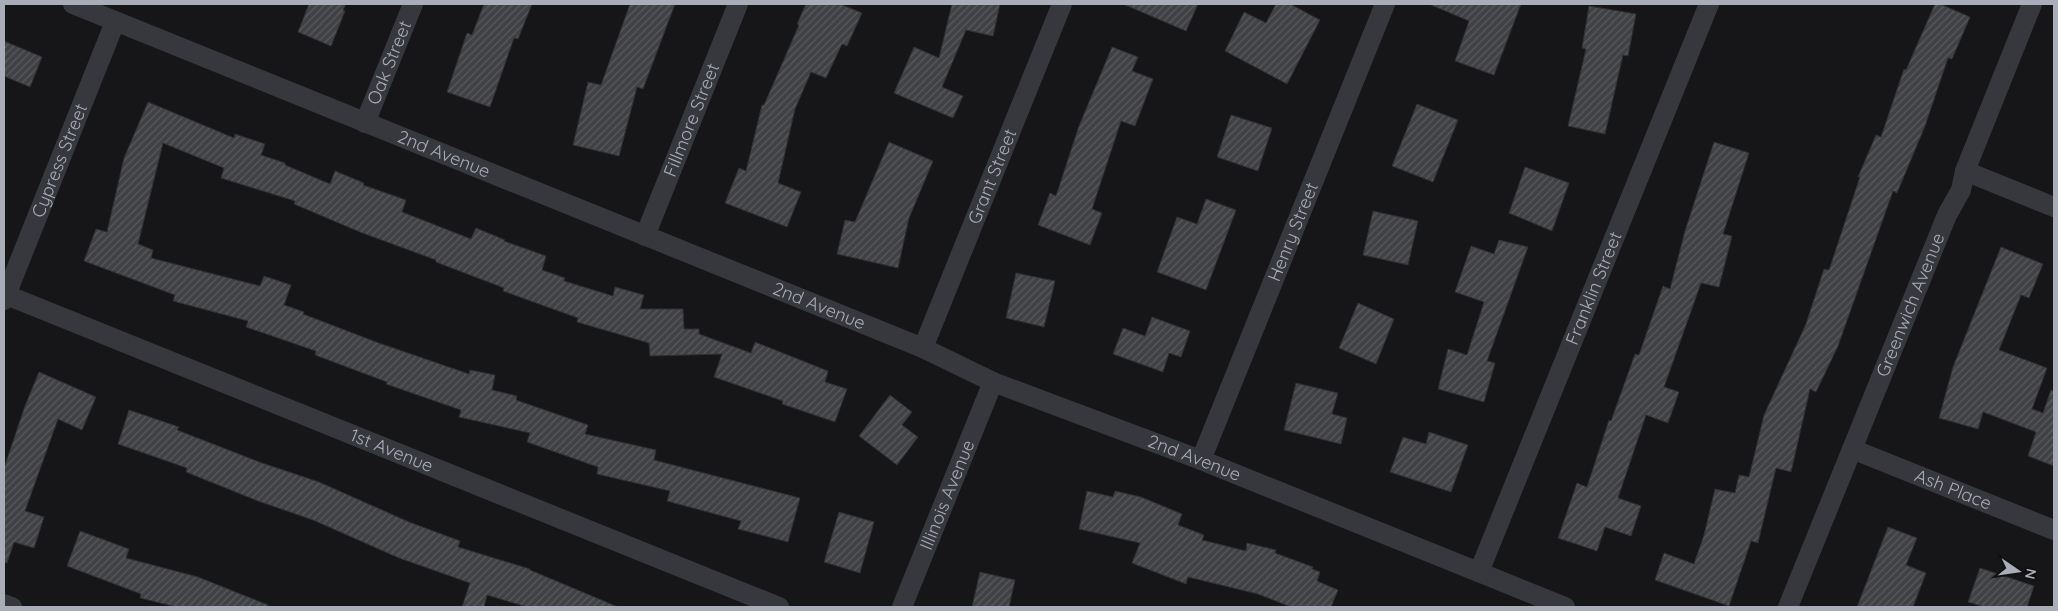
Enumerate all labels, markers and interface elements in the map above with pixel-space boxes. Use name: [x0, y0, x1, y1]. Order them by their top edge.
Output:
street label: Oak Street: [362, 17, 416, 108]
street label: Fillmore Street: [658, 60, 724, 180]
street label: Cypress Street: [26, 100, 92, 221]
street label: 2nd Avenue: [394, 125, 494, 183]
street label: Grant Street: [962, 125, 1021, 227]
street label: Henry Street: [1262, 179, 1323, 285]
street label: Franklin Street: [1560, 228, 1627, 348]
street label: Greenwich Avenue: [1871, 229, 1950, 380]
street label: 2nd Avenue: [770, 277, 869, 335]
street label: 1st Avenue: [347, 423, 437, 477]
street label: 2nd Avenue: [1145, 429, 1244, 486]
street label: Illinois Avenue: [914, 436, 979, 553]
street label: Ash Place: [1912, 463, 1995, 515]
north arrow: [1993, 546, 2043, 596]
text: N: [2021, 567, 2041, 581]

